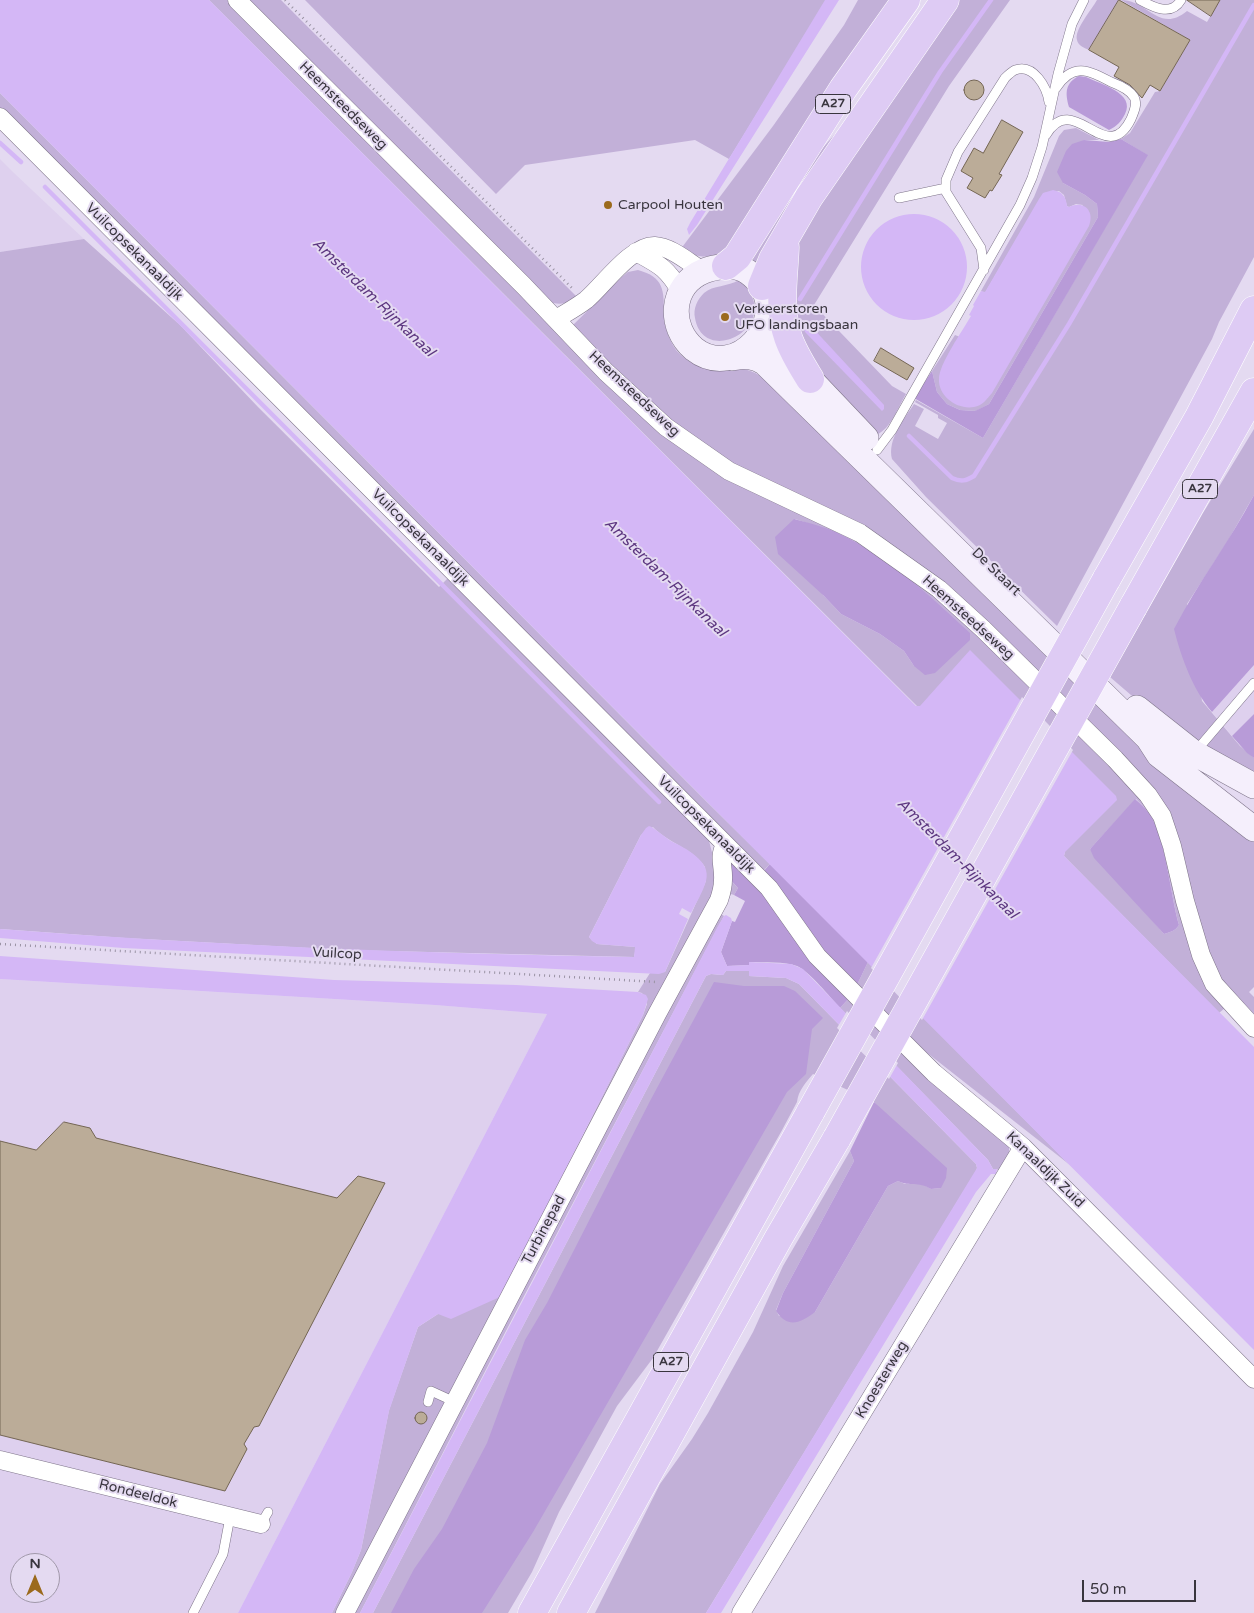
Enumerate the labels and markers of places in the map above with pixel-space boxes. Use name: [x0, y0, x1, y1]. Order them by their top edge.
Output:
place label: Carpool Houten: [618, 197, 723, 213]
marker: Carpool Houten: [602, 199, 614, 211]
place label: Verkeerstoren UFO landingsbaan: [735, 301, 858, 334]
marker: Verkeerstoren UFO landingsbaan: [719, 311, 731, 323]

